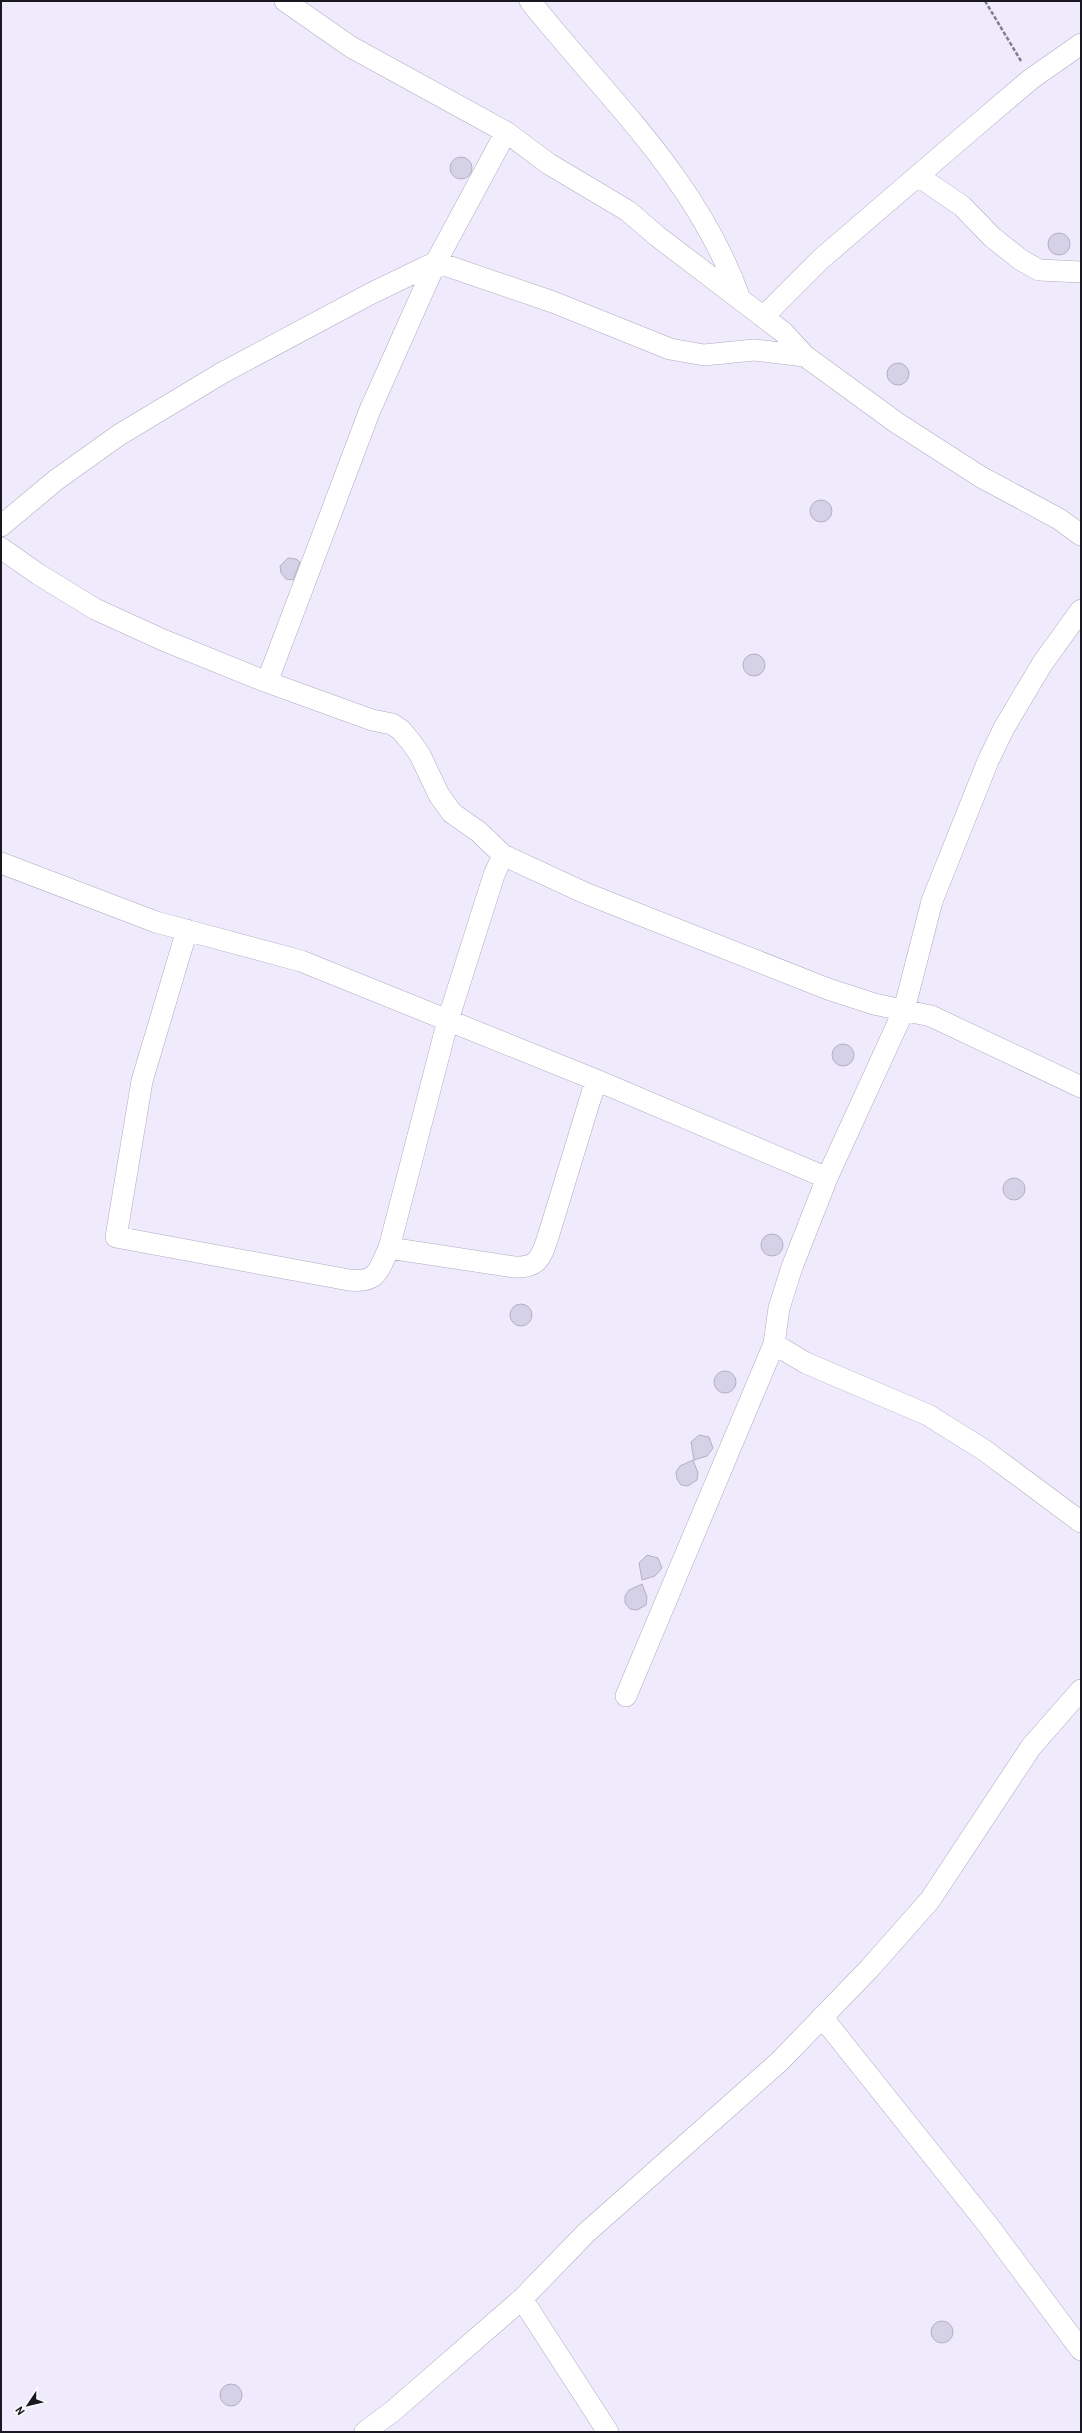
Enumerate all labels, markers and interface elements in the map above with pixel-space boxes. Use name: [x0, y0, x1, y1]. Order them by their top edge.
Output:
north arrow: [8, 2385, 48, 2425]
text: N: [12, 2404, 27, 2418]

